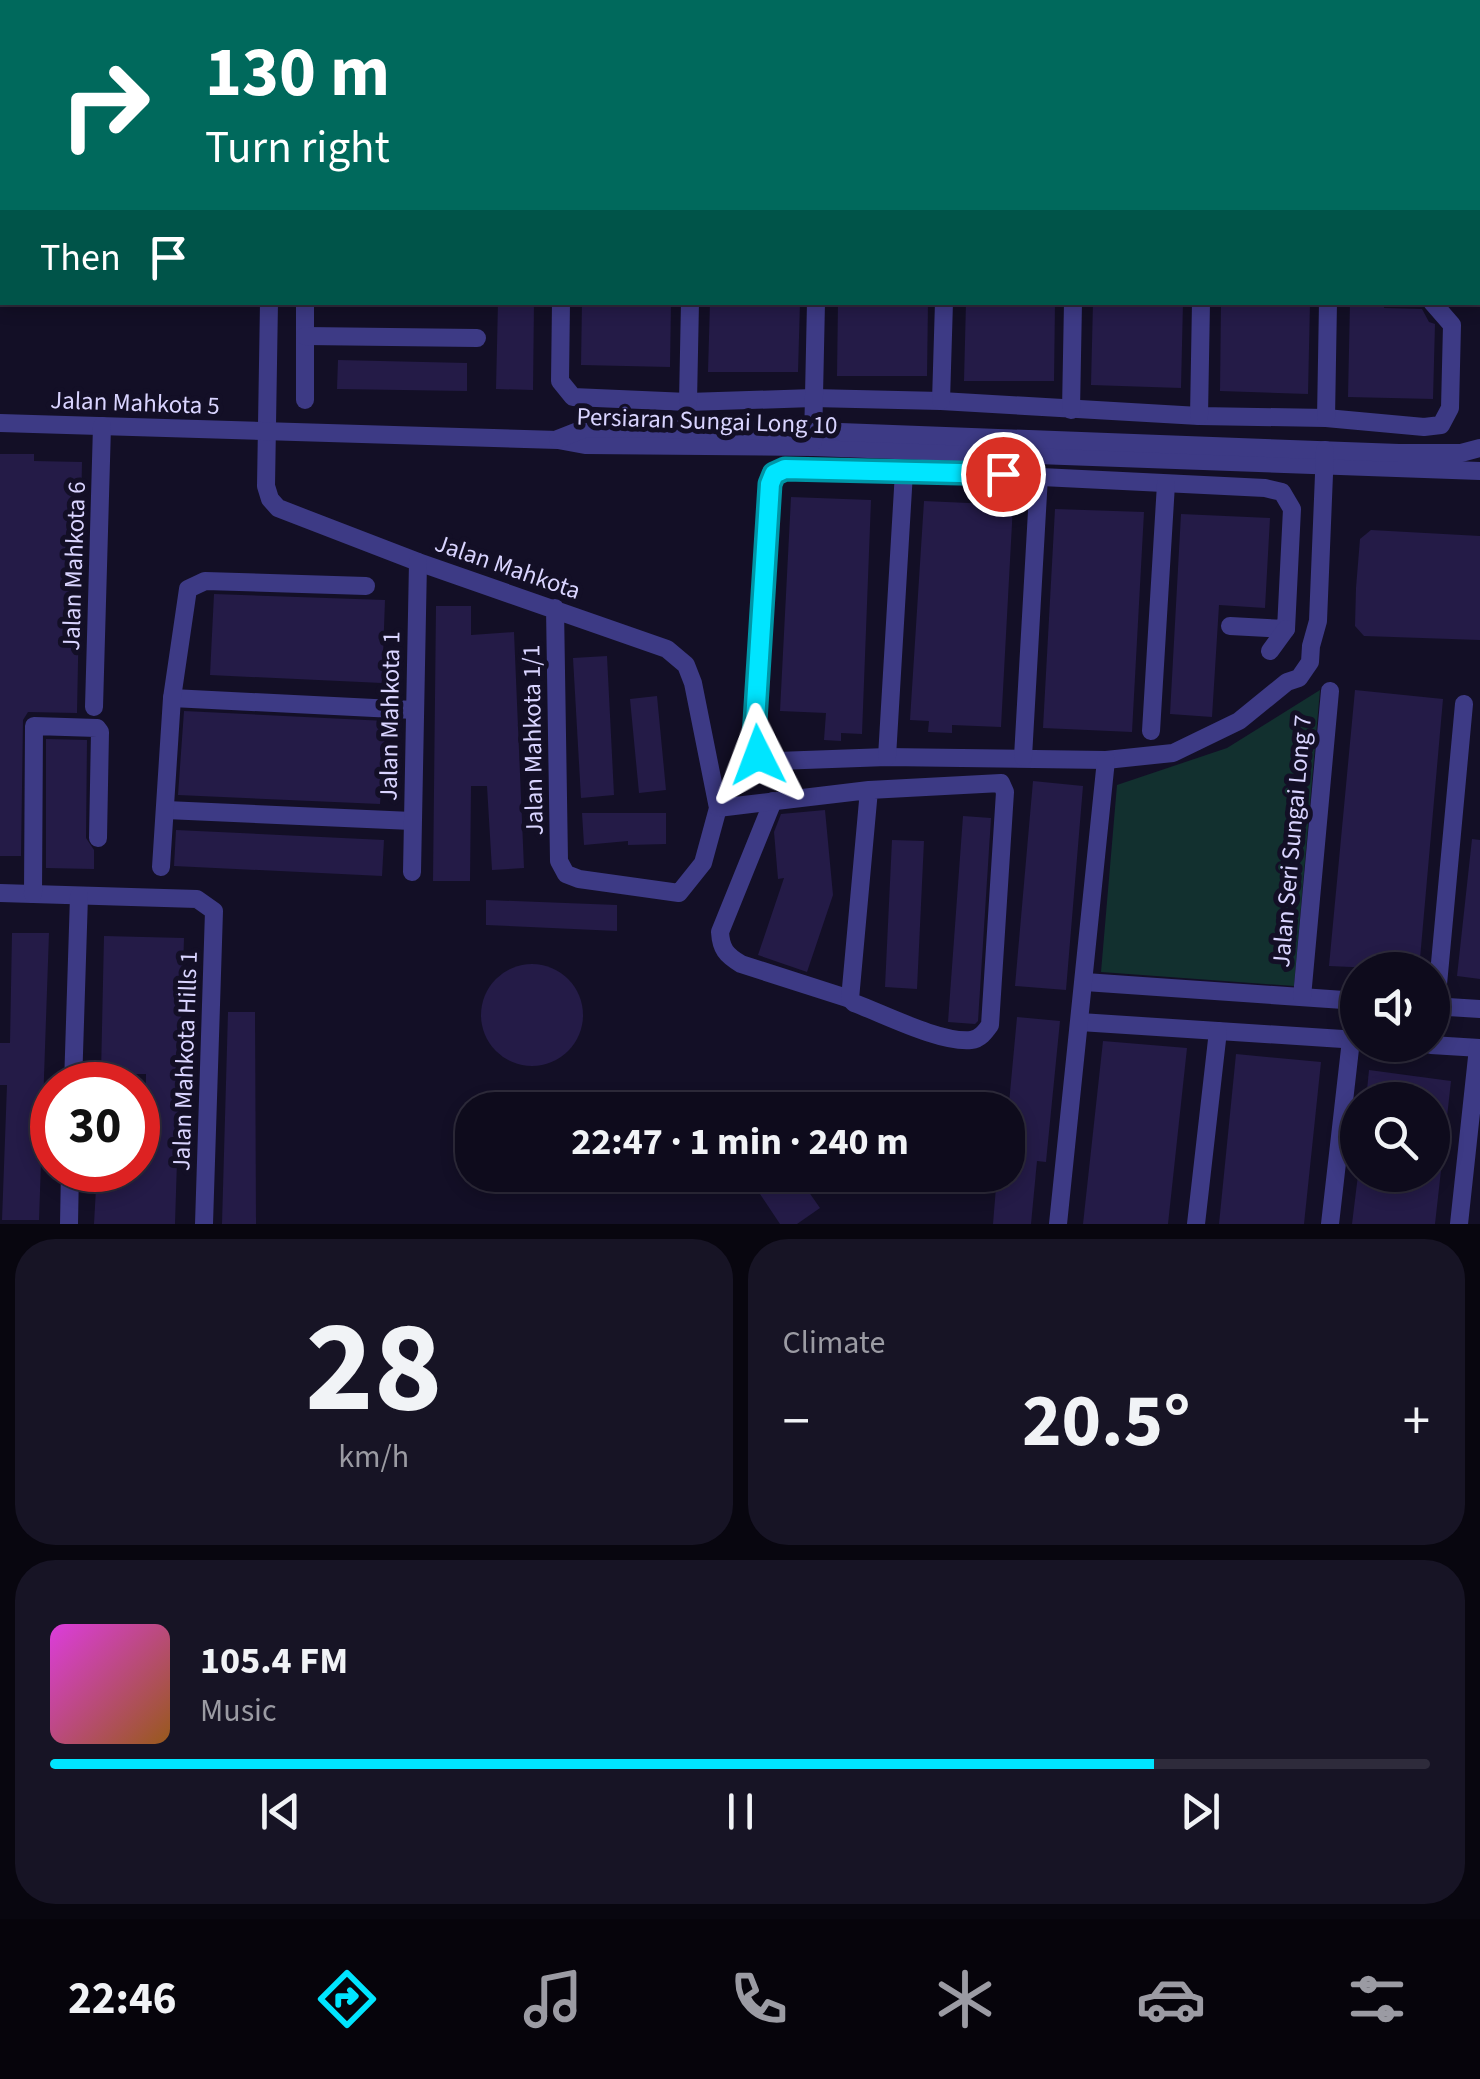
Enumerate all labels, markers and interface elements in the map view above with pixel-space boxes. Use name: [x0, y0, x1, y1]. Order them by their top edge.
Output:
text: 130 m: [205, 23, 390, 123]
icon: right: [40, 40, 170, 170]
text: Turn right: [205, 116, 390, 180]
icon: arrive: [141, 230, 196, 285]
text: Then: [40, 231, 121, 285]
street label: Jalan Mahkota 5: [50, 382, 220, 424]
street label: Persiaran Sungai Long 10: [576, 398, 838, 444]
pin: [961, 432, 1046, 517]
icon: arrive: [976, 447, 1031, 502]
street label: Jalan Mahkota 6: [53, 481, 95, 651]
street label: Jalan Mahkota: [430, 525, 585, 609]
street label: Jalan Mahkota 1: [371, 631, 409, 801]
street label: Jalan Mahkota 1/1: [513, 644, 553, 836]
position arrow: [706, 703, 810, 807]
street label: Jalan Seri Sungai Long 7: [1263, 713, 1321, 969]
street label: Jalan Mahkota Hills 1: [163, 950, 207, 1172]
map controls: [1340, 952, 1450, 1192]
button: sound: [1340, 952, 1450, 1062]
speed limit sign: 30: [30, 1062, 160, 1192]
button: search: [1340, 1082, 1450, 1192]
text: 22:47 · 1 min · 240 m: [571, 1115, 909, 1169]
text: 28: [305, 1276, 442, 1461]
text: Climate: [783, 1320, 885, 1366]
text: 20.5°: [1022, 1368, 1191, 1475]
text: −: [783, 1383, 810, 1461]
text: +: [1403, 1383, 1430, 1461]
text: km/h: [338, 1434, 409, 1480]
text: 105.4 FM: [200, 1634, 348, 1688]
text: Music: [200, 1688, 277, 1734]
icon: previous: [253, 1784, 308, 1839]
icon: pause: [713, 1784, 768, 1839]
icon: next: [1173, 1784, 1228, 1839]
icon: directions: [312, 1964, 382, 2034]
icon: music: [518, 1964, 588, 2034]
icon: phone: [724, 1964, 794, 2034]
icon: climate: [930, 1964, 1000, 2034]
icon: car: [1136, 1964, 1206, 2034]
icon: filters: [1342, 1964, 1412, 2034]
text: 22:46: [68, 1967, 177, 2031]

